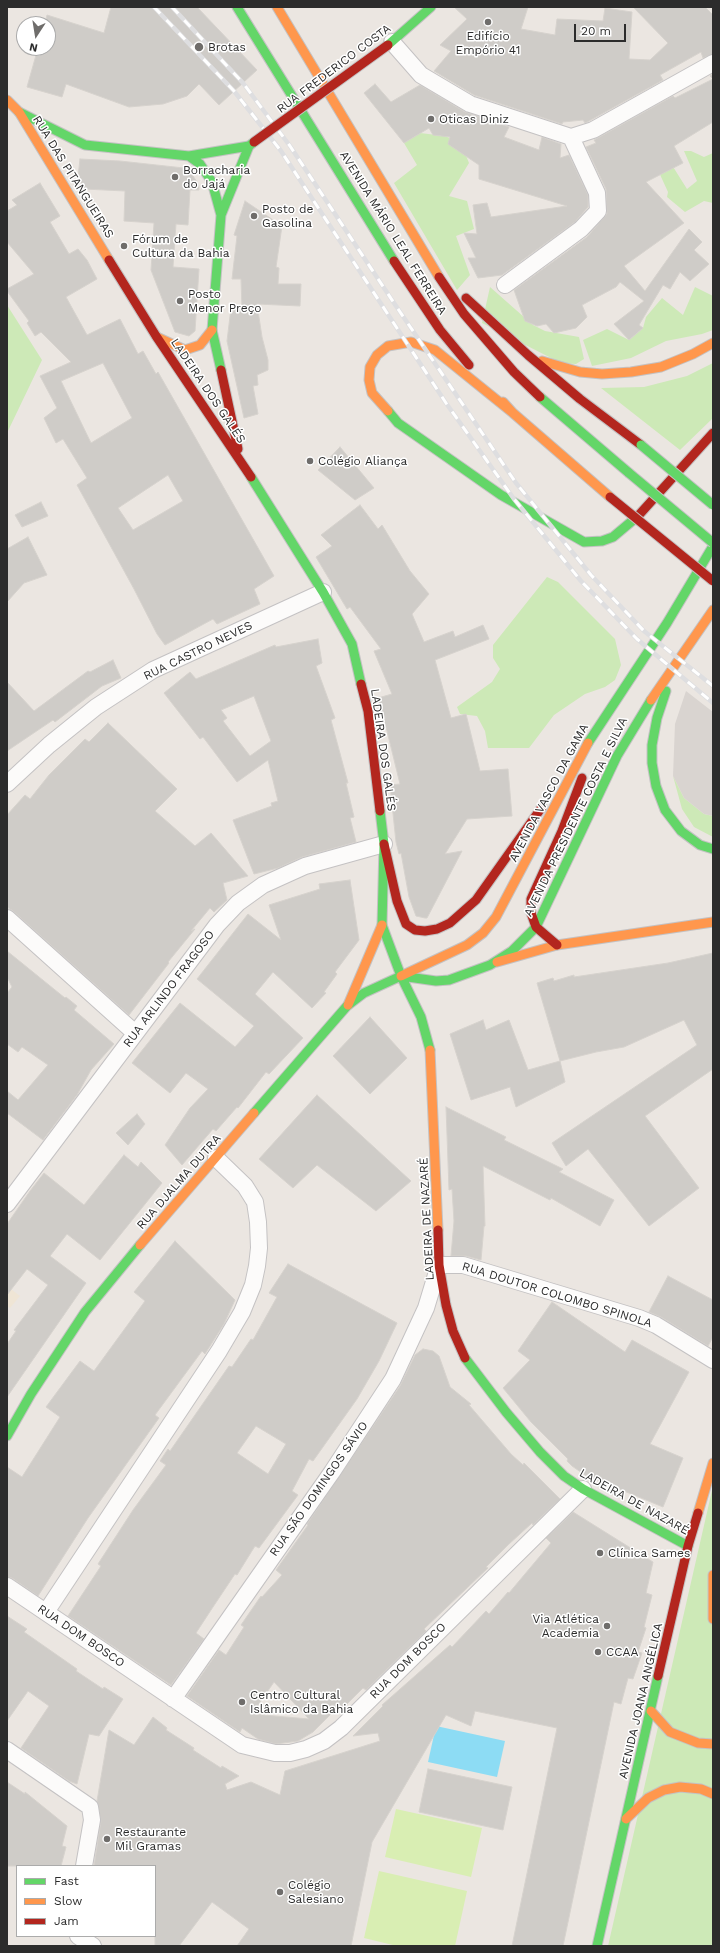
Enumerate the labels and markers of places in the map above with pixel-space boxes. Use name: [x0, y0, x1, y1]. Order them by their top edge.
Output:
marker: Edifício Empório 41: [483, 17, 493, 27]
place label: Edifício Empório 41: [455, 29, 521, 57]
place label: Brotas: [208, 40, 246, 54]
marker: Brotas: [193, 41, 205, 53]
place label: Oticas Diniz: [439, 112, 509, 126]
marker: Oticas Diniz: [426, 114, 436, 124]
place label: Borracharia do Jajá: [183, 163, 250, 191]
marker: Borracharia do Jajá: [170, 172, 180, 182]
place label: Posto de Gasolina: [262, 202, 314, 230]
marker: Posto de Gasolina: [249, 211, 259, 221]
place label: Fórum de Cultura da Bahia: [132, 232, 230, 260]
marker: Fórum de Cultura da Bahia: [119, 241, 129, 251]
place label: Posto Menor Preço: [188, 287, 262, 315]
marker: Posto Menor Preço: [175, 296, 185, 306]
place label: Colégio Aliança: [318, 454, 407, 468]
marker: Colégio Aliança: [305, 456, 315, 466]
place label: Clínica Sames: [608, 1546, 690, 1560]
marker: Clínica Sames: [595, 1548, 605, 1558]
place label: Via Atlética Academia: [532, 1612, 599, 1640]
marker: Via Atlética Academia: [602, 1621, 612, 1631]
place label: CCAA: [606, 1645, 638, 1659]
marker: CCAA: [593, 1647, 603, 1657]
place label: Centro Cultural Islâmico da Bahia: [250, 1688, 353, 1716]
marker: Centro Cultural Islâmico da Bahia: [237, 1697, 247, 1707]
place label: Restaurante Mil Gramas: [115, 1825, 186, 1853]
marker: Restaurante Mil Gramas: [102, 1834, 112, 1844]
place label: Colégio Salesiano: [288, 1878, 344, 1906]
marker: Colégio Salesiano: [275, 1887, 285, 1897]

